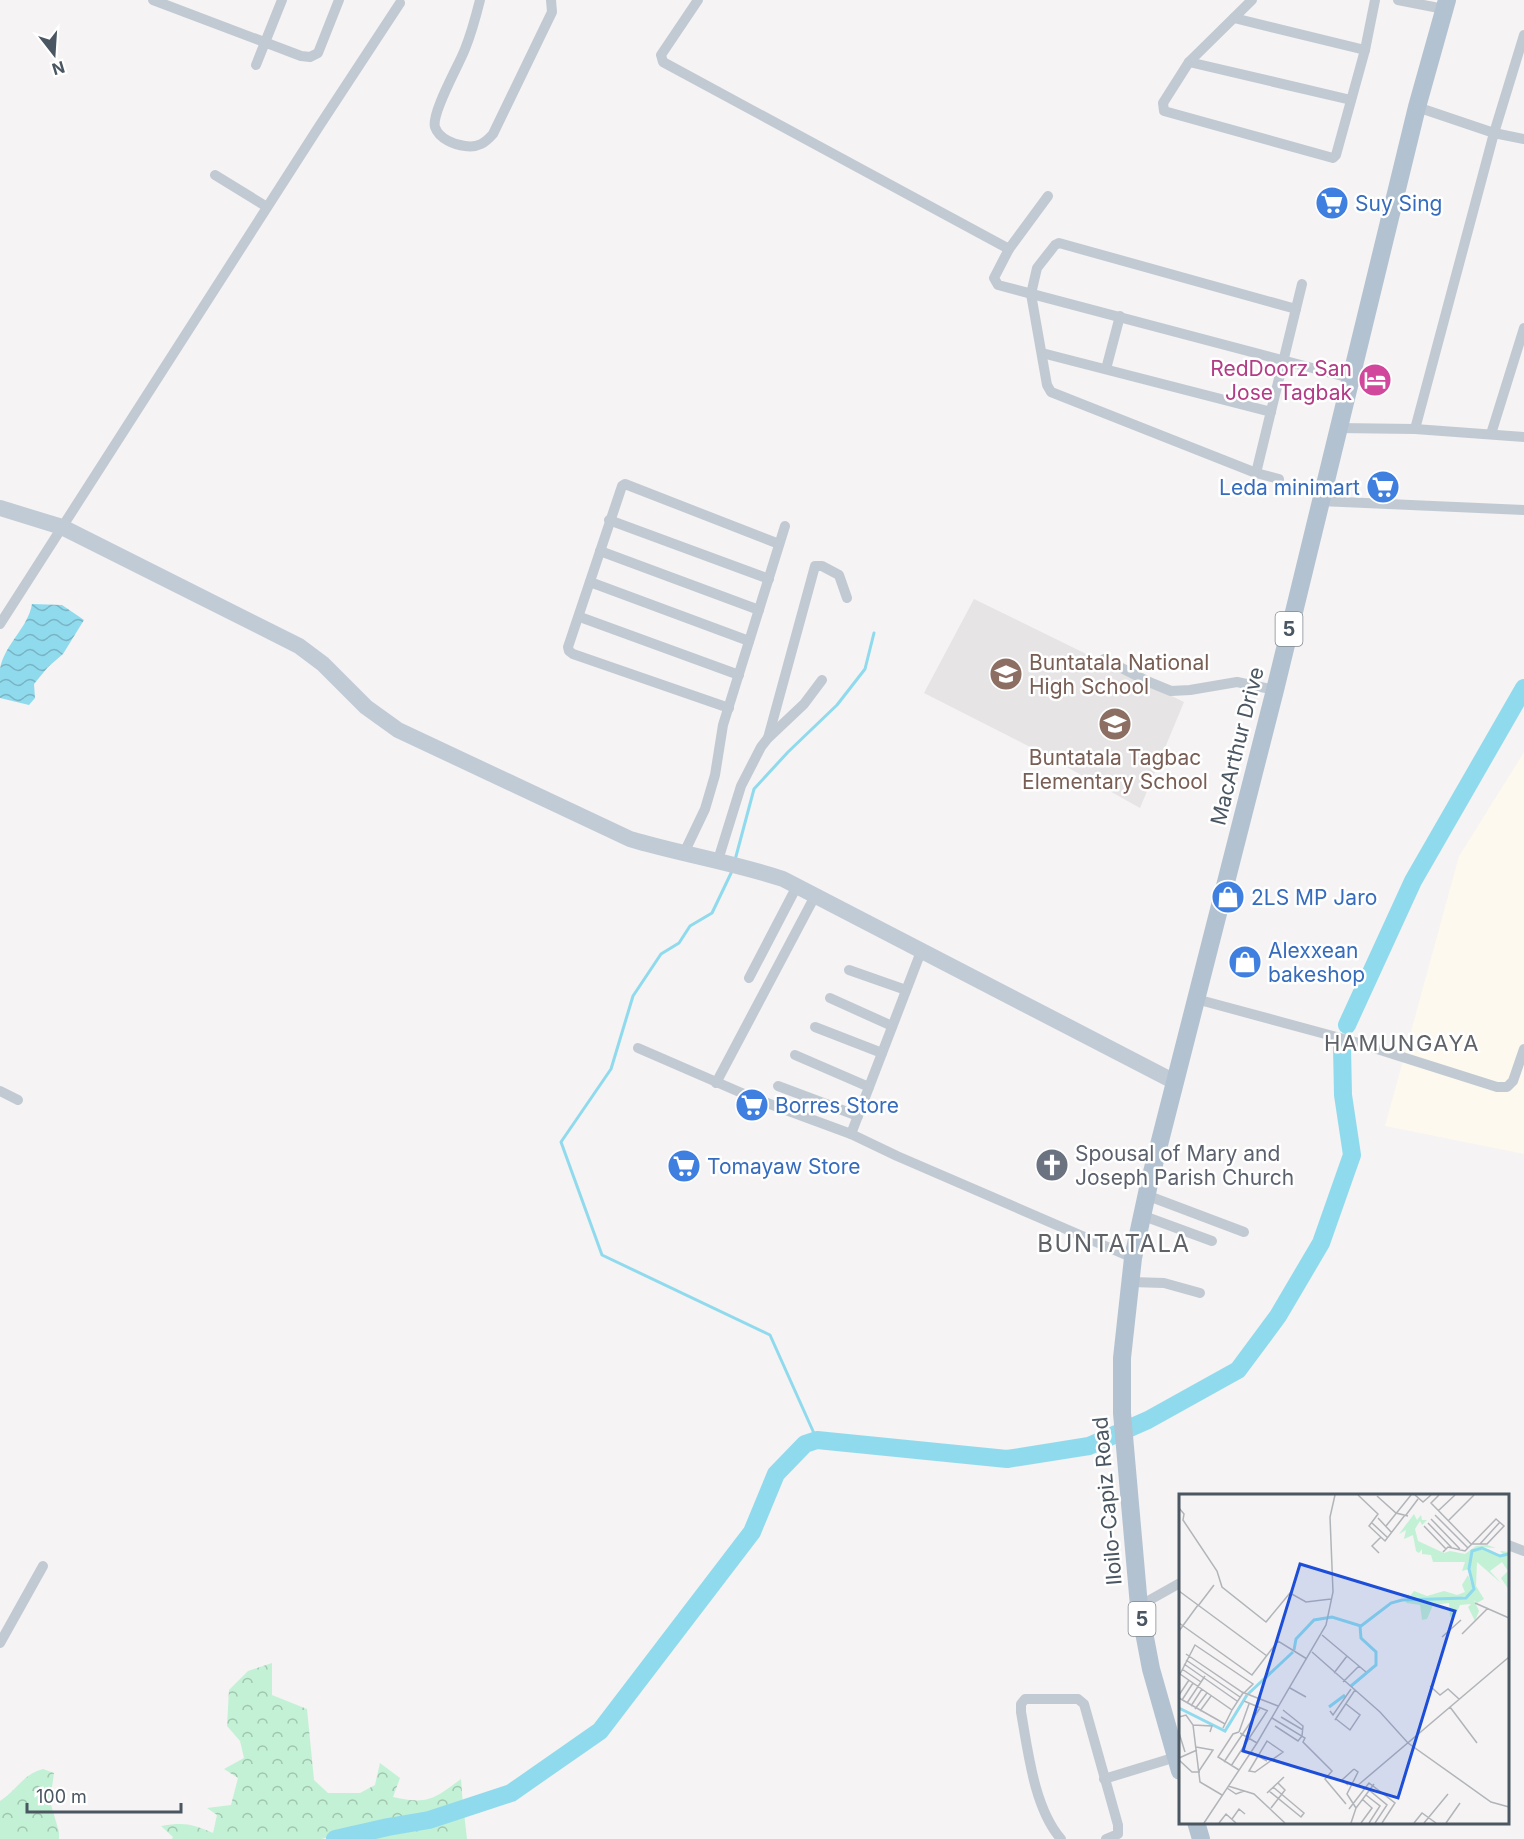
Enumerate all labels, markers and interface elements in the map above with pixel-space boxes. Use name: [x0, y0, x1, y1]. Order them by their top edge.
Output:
north arrow: [24, 24, 84, 84]
text: N: [50, 57, 67, 80]
supermarket icon: Suy Sing: [1314, 185, 1350, 221]
place label: Suy Sing: [1355, 191, 1442, 216]
place label: RedDoorz San Jose Tagbak: [1210, 356, 1352, 405]
hotel icon: RedDoorz San Jose Tagbak: [1357, 362, 1393, 398]
supermarket icon: Leda minimart: [1365, 469, 1401, 505]
place label: Leda minimart: [1219, 475, 1360, 500]
road number: 5: [1276, 612, 1302, 646]
place label: Buntatala National High School: [1029, 650, 1209, 699]
school or university icon: Buntatala National High School: [988, 656, 1024, 692]
street label: MacArthur Drive: [1205, 664, 1269, 828]
school or university icon: Buntatala Tagbac Elementary School: [1097, 706, 1133, 742]
place label: Buntatala Tagbac Elementary School: [1022, 745, 1208, 794]
shop icon: 2LS MP Jaro: [1210, 879, 1246, 915]
place label: 2LS MP Jaro: [1251, 885, 1377, 910]
place label: Alexxean bakeshop: [1268, 938, 1365, 987]
shop icon: Alexxean bakeshop: [1227, 944, 1263, 980]
district label: HAMUNGAYA: [1324, 1030, 1480, 1056]
supermarket icon: Borres Store: [734, 1087, 770, 1123]
place label: Borres Store: [775, 1093, 899, 1118]
place label: Spousal of Mary and Joseph Parish Church: [1075, 1141, 1294, 1190]
church icon: Spousal of Mary and Joseph Parish Church: [1034, 1147, 1070, 1183]
supermarket icon: Tomayaw Store: [666, 1148, 702, 1184]
place label: Tomayaw Store: [707, 1154, 861, 1179]
district label: BUNTATALA: [1037, 1229, 1191, 1258]
street label: Iloilo-Capiz Road: [1087, 1416, 1127, 1586]
inset map: [1179, 1494, 1509, 1824]
road number: 5: [1128, 1602, 1156, 1636]
scale bar: [27, 1776, 182, 1814]
text: 100 m: [36, 1786, 87, 1807]

